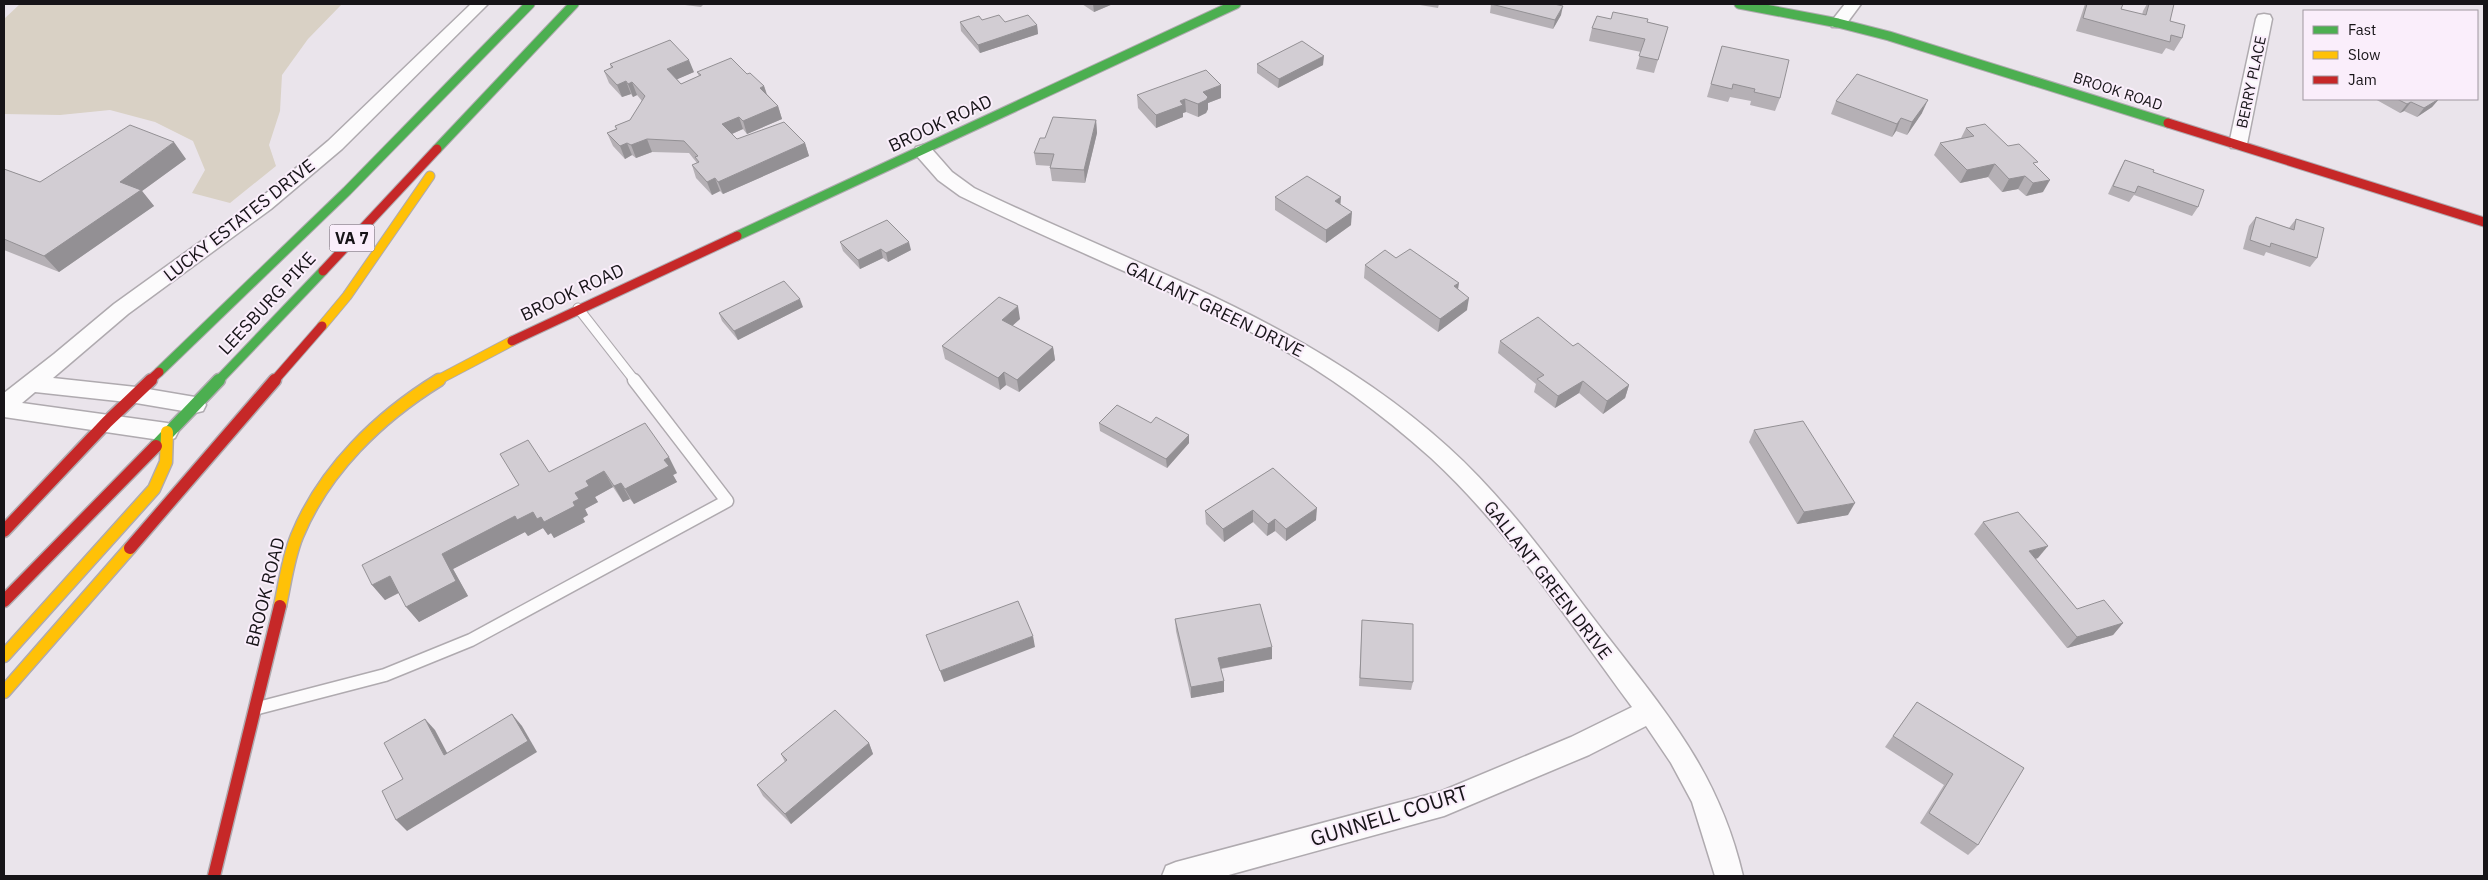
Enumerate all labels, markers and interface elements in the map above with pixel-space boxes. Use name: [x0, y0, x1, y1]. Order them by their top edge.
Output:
legend: [2303, 10, 2478, 100]
text: Fast: [2348, 20, 2376, 39]
street label: BERRY PLACE: [2232, 34, 2270, 130]
text: Slow: [2348, 45, 2381, 64]
street label: BROOK ROAD: [2071, 68, 2165, 114]
text: Jam: [2348, 70, 2377, 89]
street label: BROOK ROAD: [885, 89, 995, 157]
street label: LUCKY ESTATES DRIVE: [159, 154, 319, 286]
road number: VA 7: [330, 224, 374, 252]
street label: LEESBURG PIKE: [213, 247, 321, 359]
street label: GALLANT GREEN DRIVE: [1122, 256, 1308, 362]
street label: BROOK ROAD: [517, 258, 627, 326]
street label: GALLANT GREEN DRIVE: [1479, 496, 1617, 664]
street label: BROOK ROAD: [240, 535, 290, 649]
street label: GUNNELL COURT: [1307, 778, 1471, 852]

